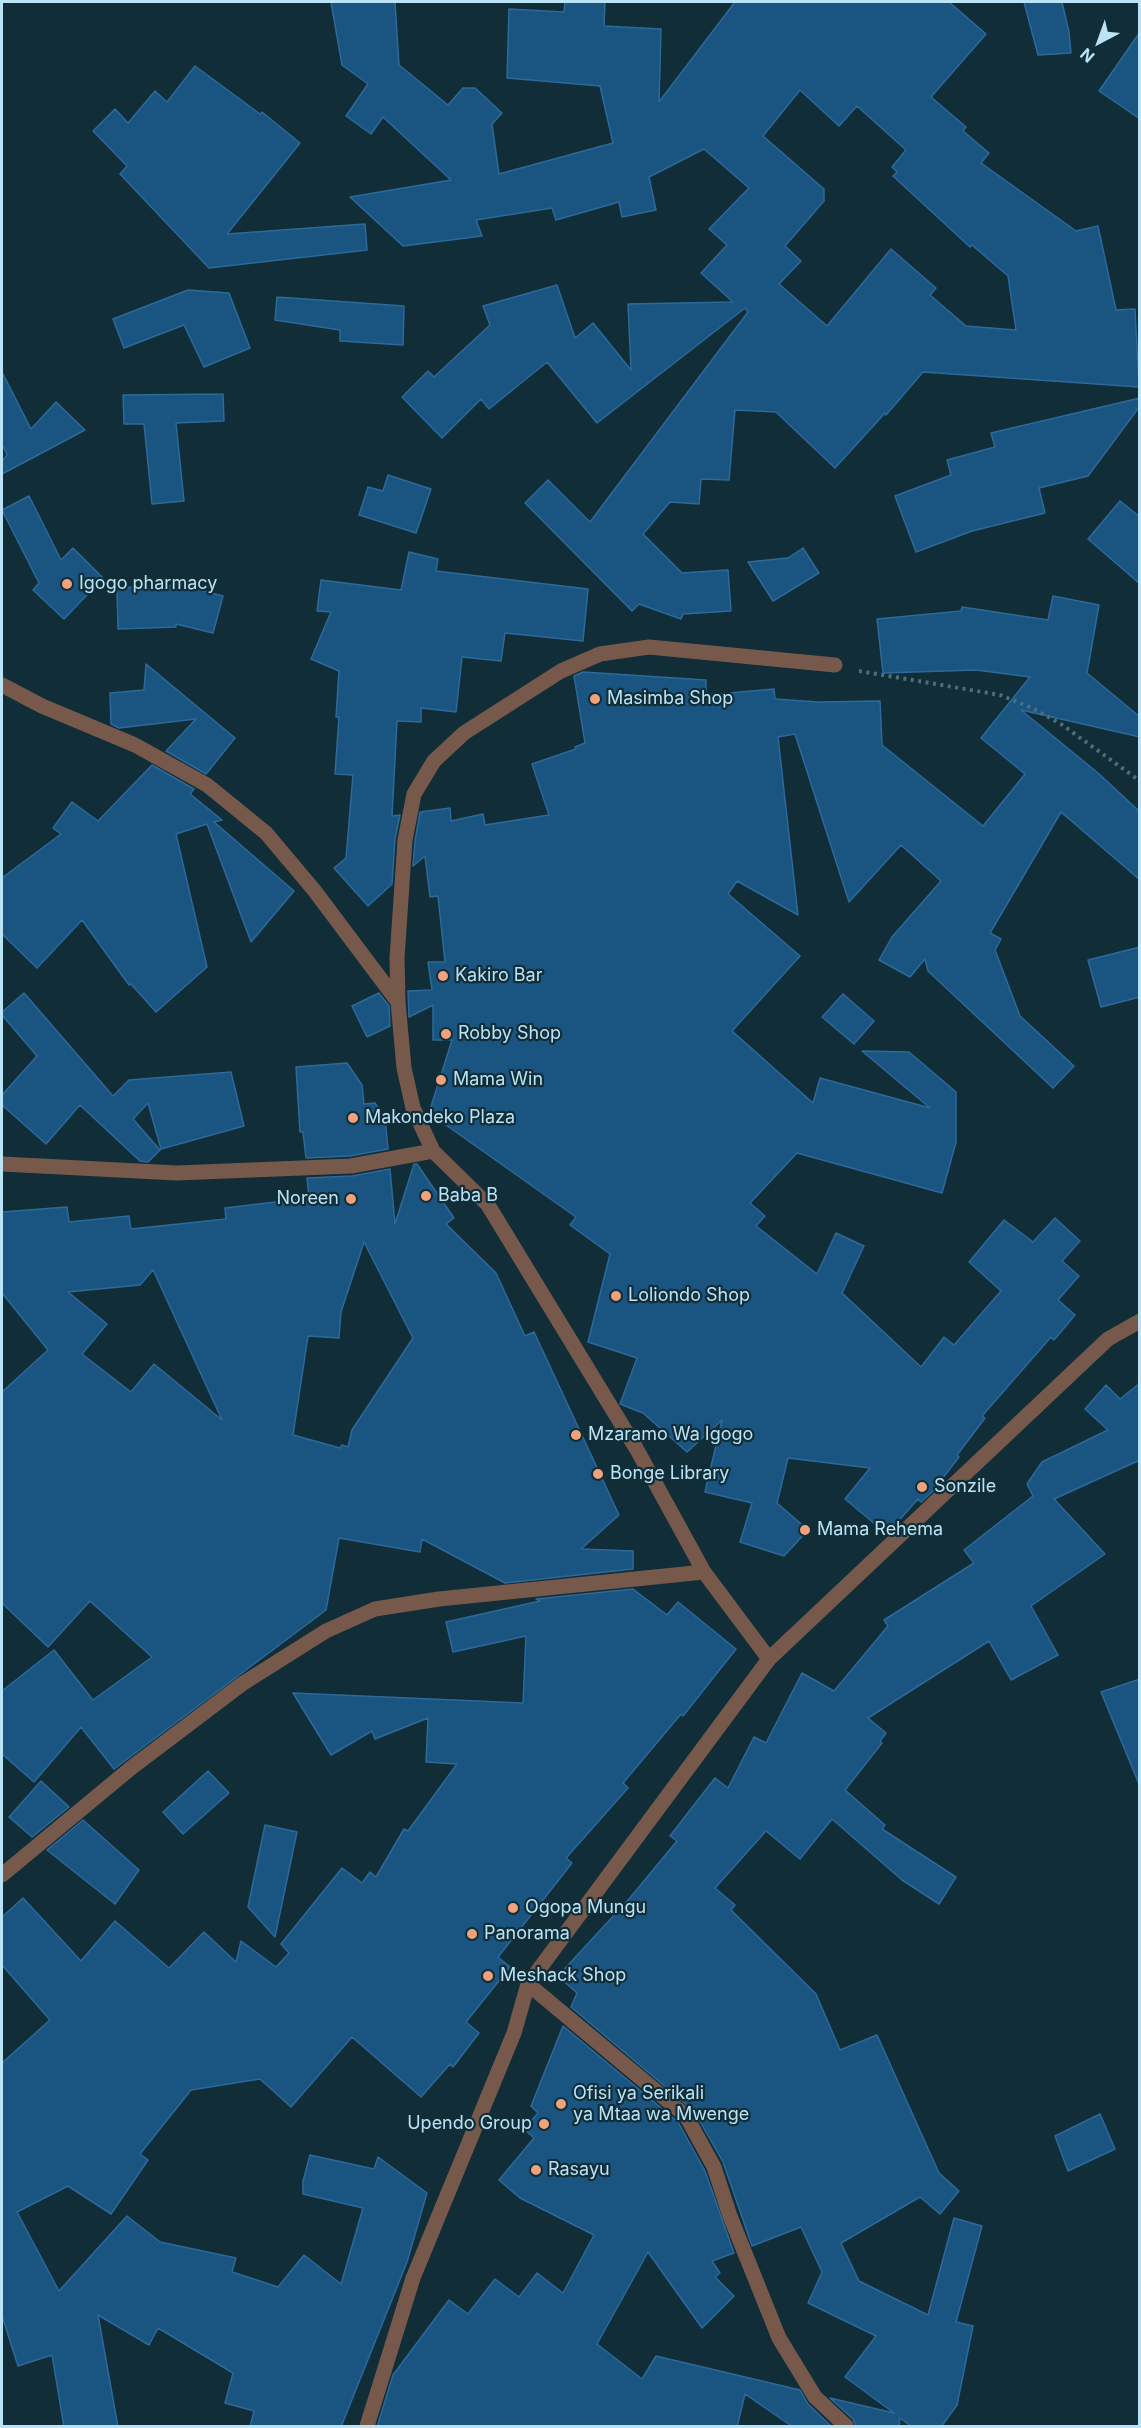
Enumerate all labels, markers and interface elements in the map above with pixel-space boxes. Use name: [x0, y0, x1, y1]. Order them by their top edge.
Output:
north arrow: [1069, 12, 1129, 72]
text: N: [1076, 44, 1098, 67]
place label: Igogo pharmacy: [79, 573, 217, 595]
marker: Igogo pharmacy: [60, 577, 74, 591]
place label: Masimba Shop: [607, 688, 733, 710]
marker: Masimba Shop: [588, 692, 602, 706]
place label: Kakiro Bar: [455, 965, 542, 987]
marker: Kakiro Bar: [436, 969, 450, 983]
place label: Robby Shop: [458, 1023, 561, 1045]
marker: Robby Shop: [439, 1027, 453, 1041]
place label: Mama Win: [453, 1069, 543, 1091]
marker: Mama Win: [434, 1073, 448, 1087]
place label: Makondeko Plaza: [365, 1107, 515, 1129]
marker: Makondeko Plaza: [346, 1111, 360, 1125]
place label: Baba B: [438, 1185, 498, 1207]
place label: Noreen: [277, 1188, 339, 1210]
marker: Baba B: [419, 1189, 433, 1203]
marker: Noreen: [344, 1192, 358, 1206]
place label: Loliondo Shop: [628, 1285, 750, 1307]
marker: Loliondo Shop: [609, 1289, 623, 1303]
place label: Mzaramo Wa Igogo: [588, 1424, 753, 1446]
marker: Mzaramo Wa Igogo: [569, 1428, 583, 1442]
place label: Bonge Library: [610, 1463, 729, 1485]
marker: Bonge Library: [591, 1467, 605, 1481]
place label: Sonzile: [934, 1476, 996, 1498]
marker: Sonzile: [915, 1480, 929, 1494]
place label: Mama Rehema: [817, 1519, 943, 1541]
marker: Mama Rehema: [798, 1523, 812, 1537]
place label: Ogopa Mungu: [525, 1897, 646, 1919]
marker: Ogopa Mungu: [506, 1901, 520, 1915]
place label: Panorama: [484, 1923, 570, 1945]
marker: Panorama: [465, 1927, 479, 1941]
place label: Meshack Shop: [500, 1965, 626, 1987]
marker: Meshack Shop: [481, 1969, 495, 1983]
place label: Ofisi ya Serikali ya Mtaa wa Mwenge: [573, 2083, 749, 2126]
marker: Ofisi ya Serikali ya Mtaa wa Mwenge: [554, 2097, 568, 2111]
place label: Upendo Group: [407, 2113, 532, 2135]
marker: Upendo Group: [537, 2117, 551, 2131]
place label: Rasayu: [548, 2159, 610, 2181]
marker: Rasayu: [529, 2163, 543, 2177]

